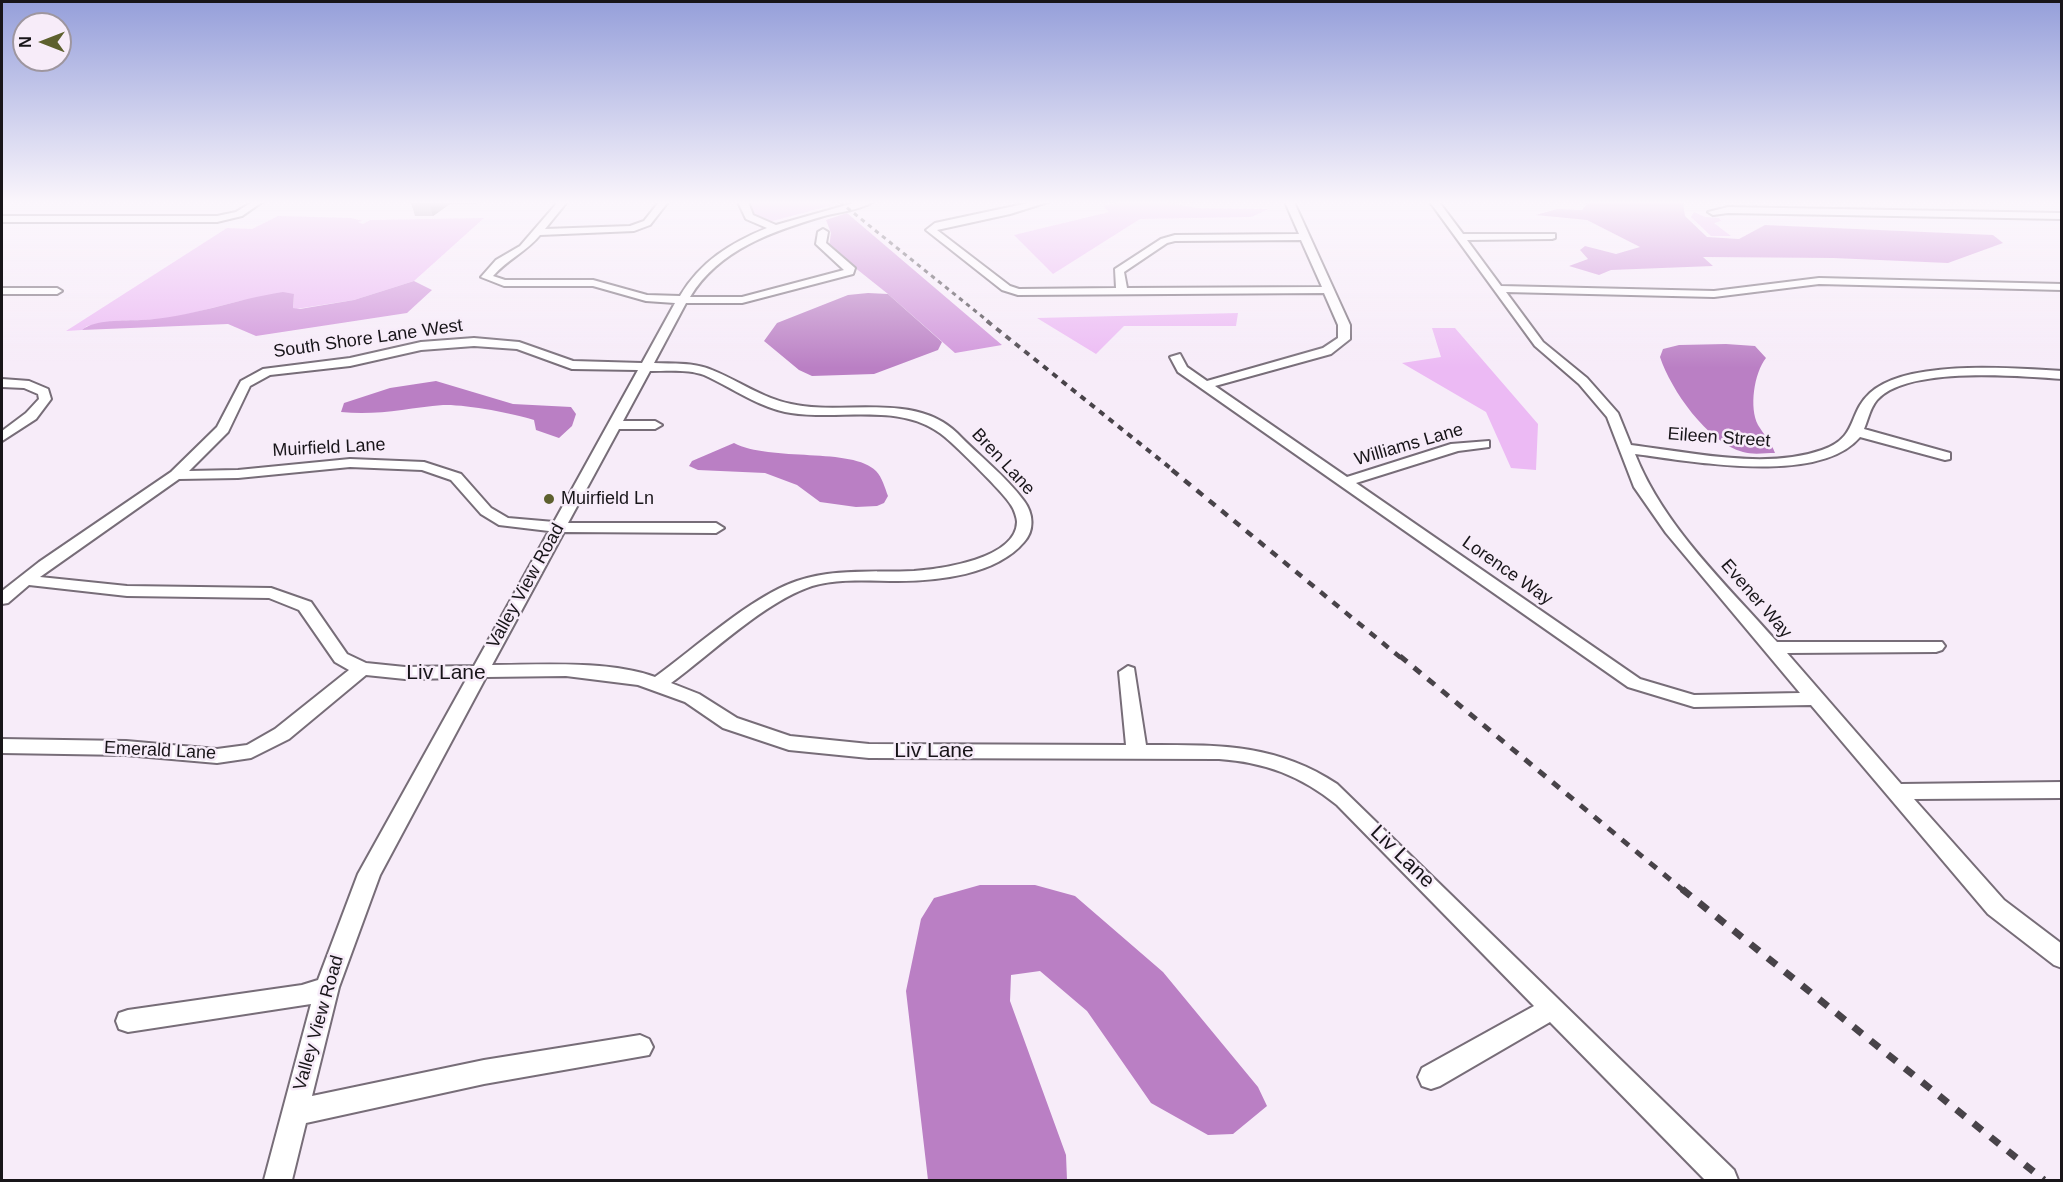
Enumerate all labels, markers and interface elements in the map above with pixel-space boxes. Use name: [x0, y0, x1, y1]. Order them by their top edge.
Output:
north arrow: [12, 12, 72, 72]
text: N: [17, 36, 34, 48]
street label: South Shore Lane West: [272, 315, 464, 363]
street label: Williams Lane: [1352, 419, 1466, 471]
street label: Bren Lane: [967, 424, 1039, 500]
street label: Eileen Street: [1667, 424, 1771, 452]
street label: Muirfield Lane: [272, 434, 386, 462]
place label: Muirfield Ln: [561, 488, 654, 510]
marker: Muirfield Ln: [542, 492, 556, 506]
street label: Valley View Road: [483, 520, 569, 652]
street label: Lorence Way: [1458, 532, 1556, 610]
street label: Evener Way: [1716, 555, 1796, 643]
street label: Liv Lane: [406, 660, 486, 686]
street label: Emerald Lane: [103, 737, 217, 765]
street label: Liv Lane: [894, 738, 974, 764]
street label: Liv Lane: [1365, 820, 1439, 894]
street label: Valley View Road: [289, 953, 349, 1093]

